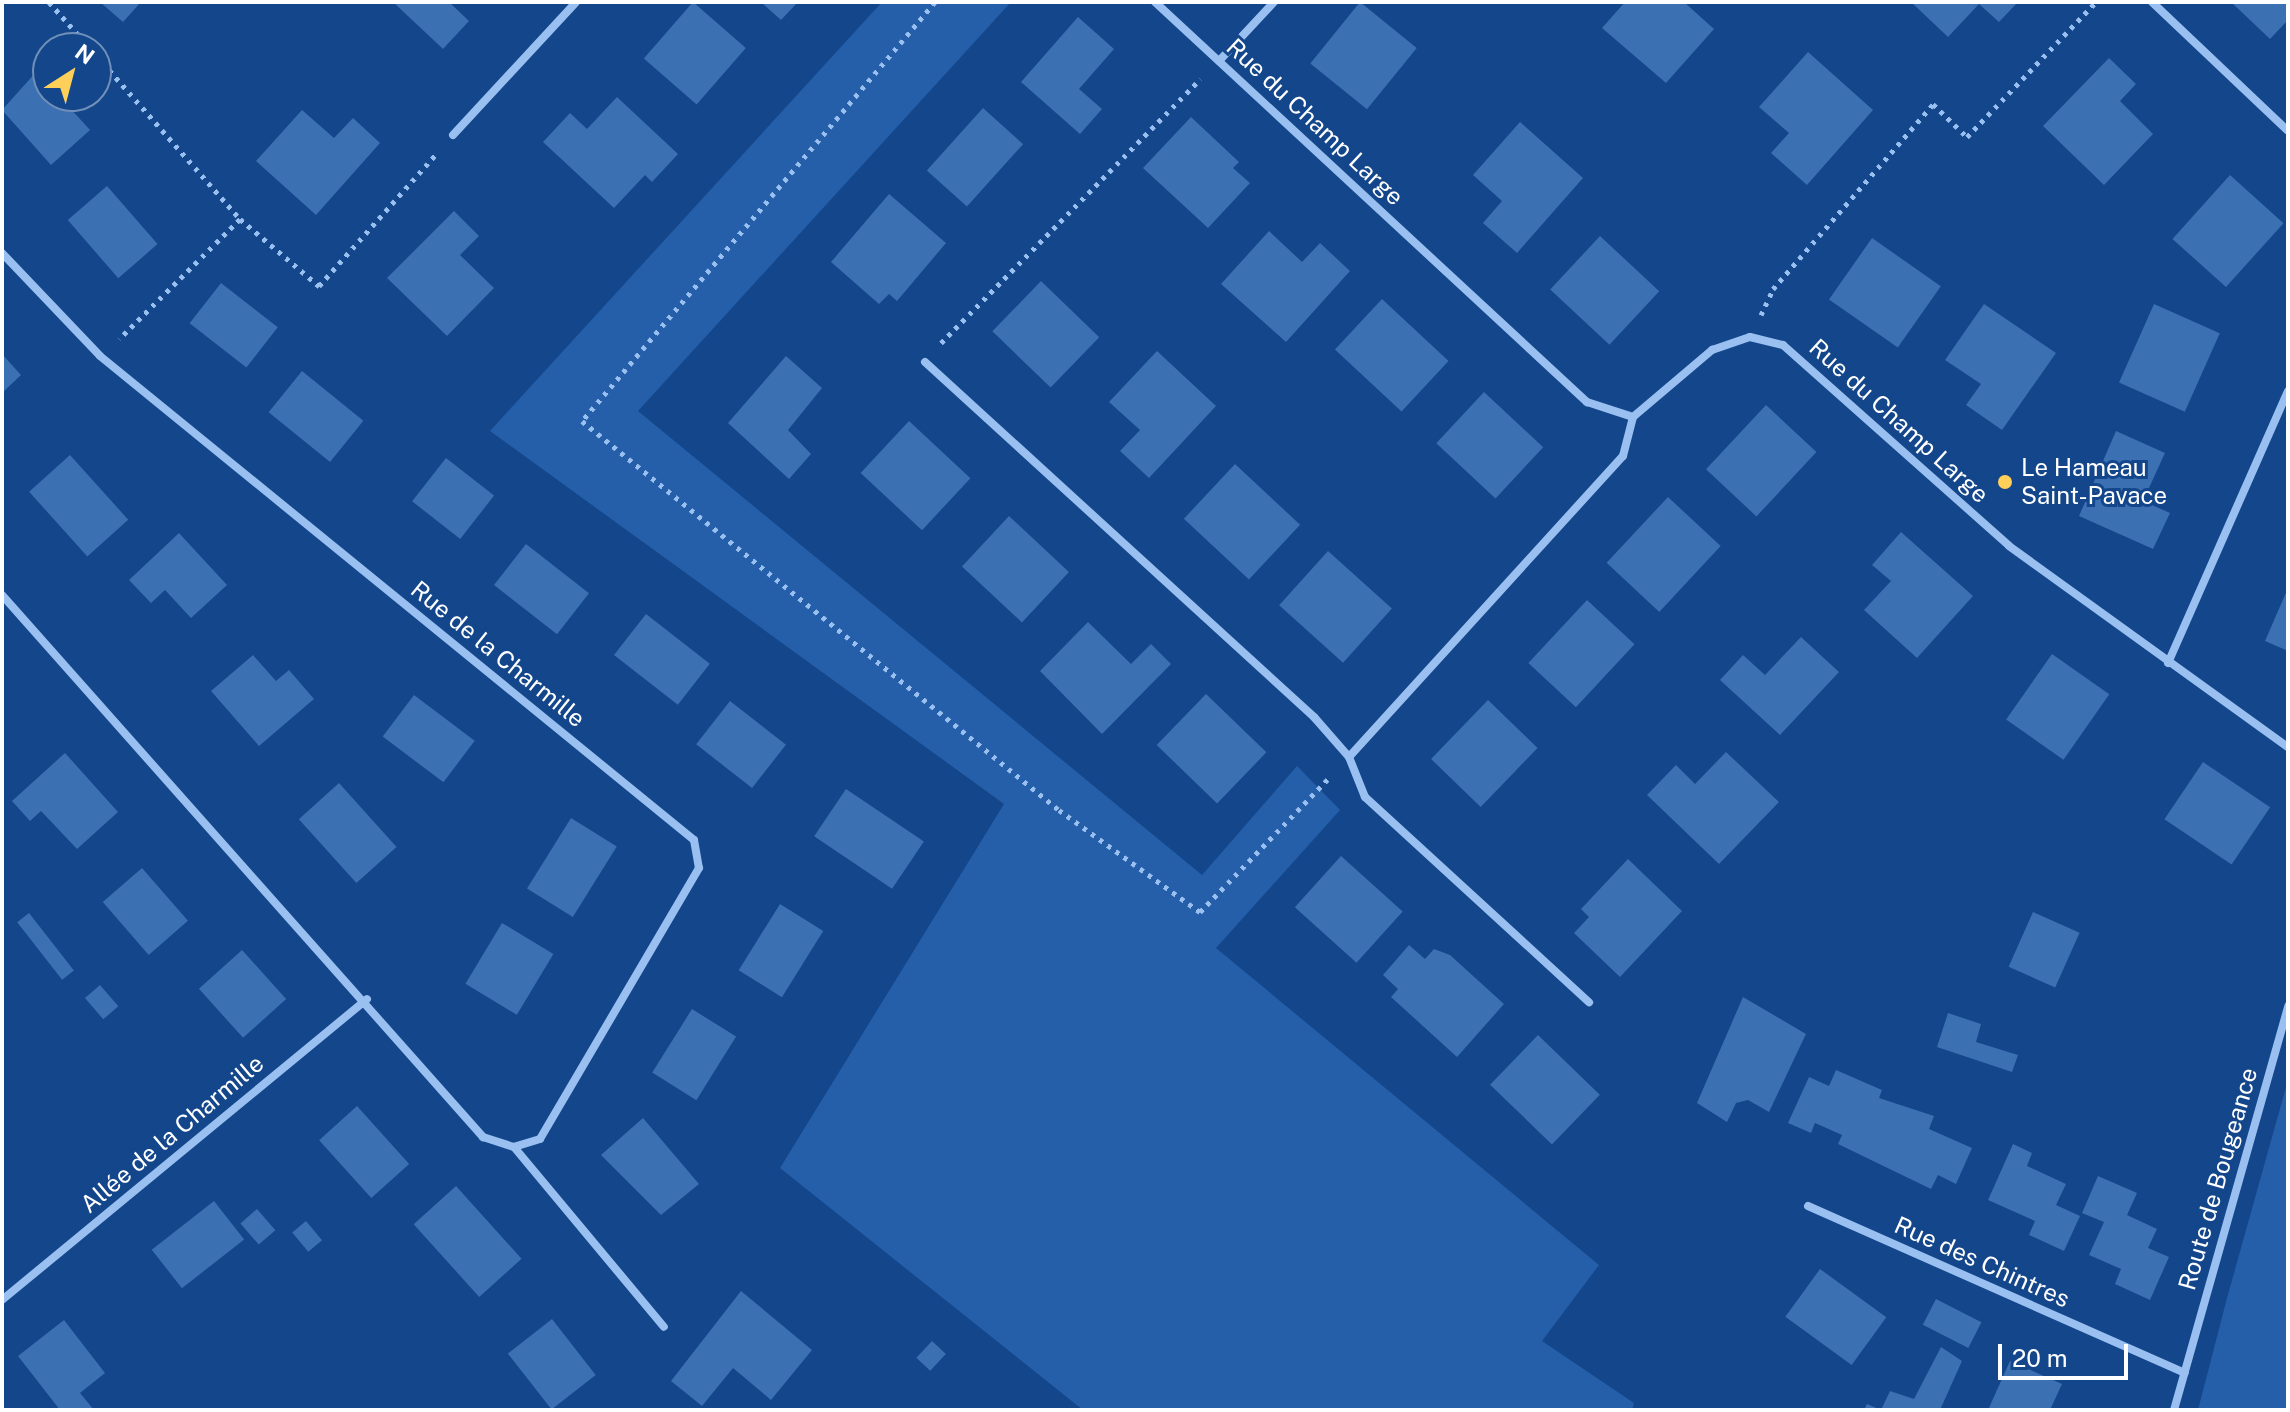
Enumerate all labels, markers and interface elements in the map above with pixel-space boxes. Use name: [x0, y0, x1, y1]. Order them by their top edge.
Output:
north arrow: [32, 32, 112, 112]
street label: Rue du Champ Large: [1220, 32, 1410, 212]
text: N: [70, 39, 100, 70]
street label: Rue du Champ Large: [1803, 333, 1995, 509]
place label: Le Hameau Saint-Pavace: [2021, 454, 2167, 510]
marker: Le Hameau Saint-Pavace: [1996, 473, 2014, 491]
street label: Rue de la Charmille: [405, 575, 591, 733]
street label: Allée de la Charmille: [74, 1049, 270, 1219]
street label: Route de Bougeance: [2172, 1064, 2264, 1294]
street label: Rue des Chintres: [1890, 1210, 2074, 1314]
scale bar: [2002, 1328, 2132, 1378]
text: 20 m: [2012, 1344, 2068, 1372]

